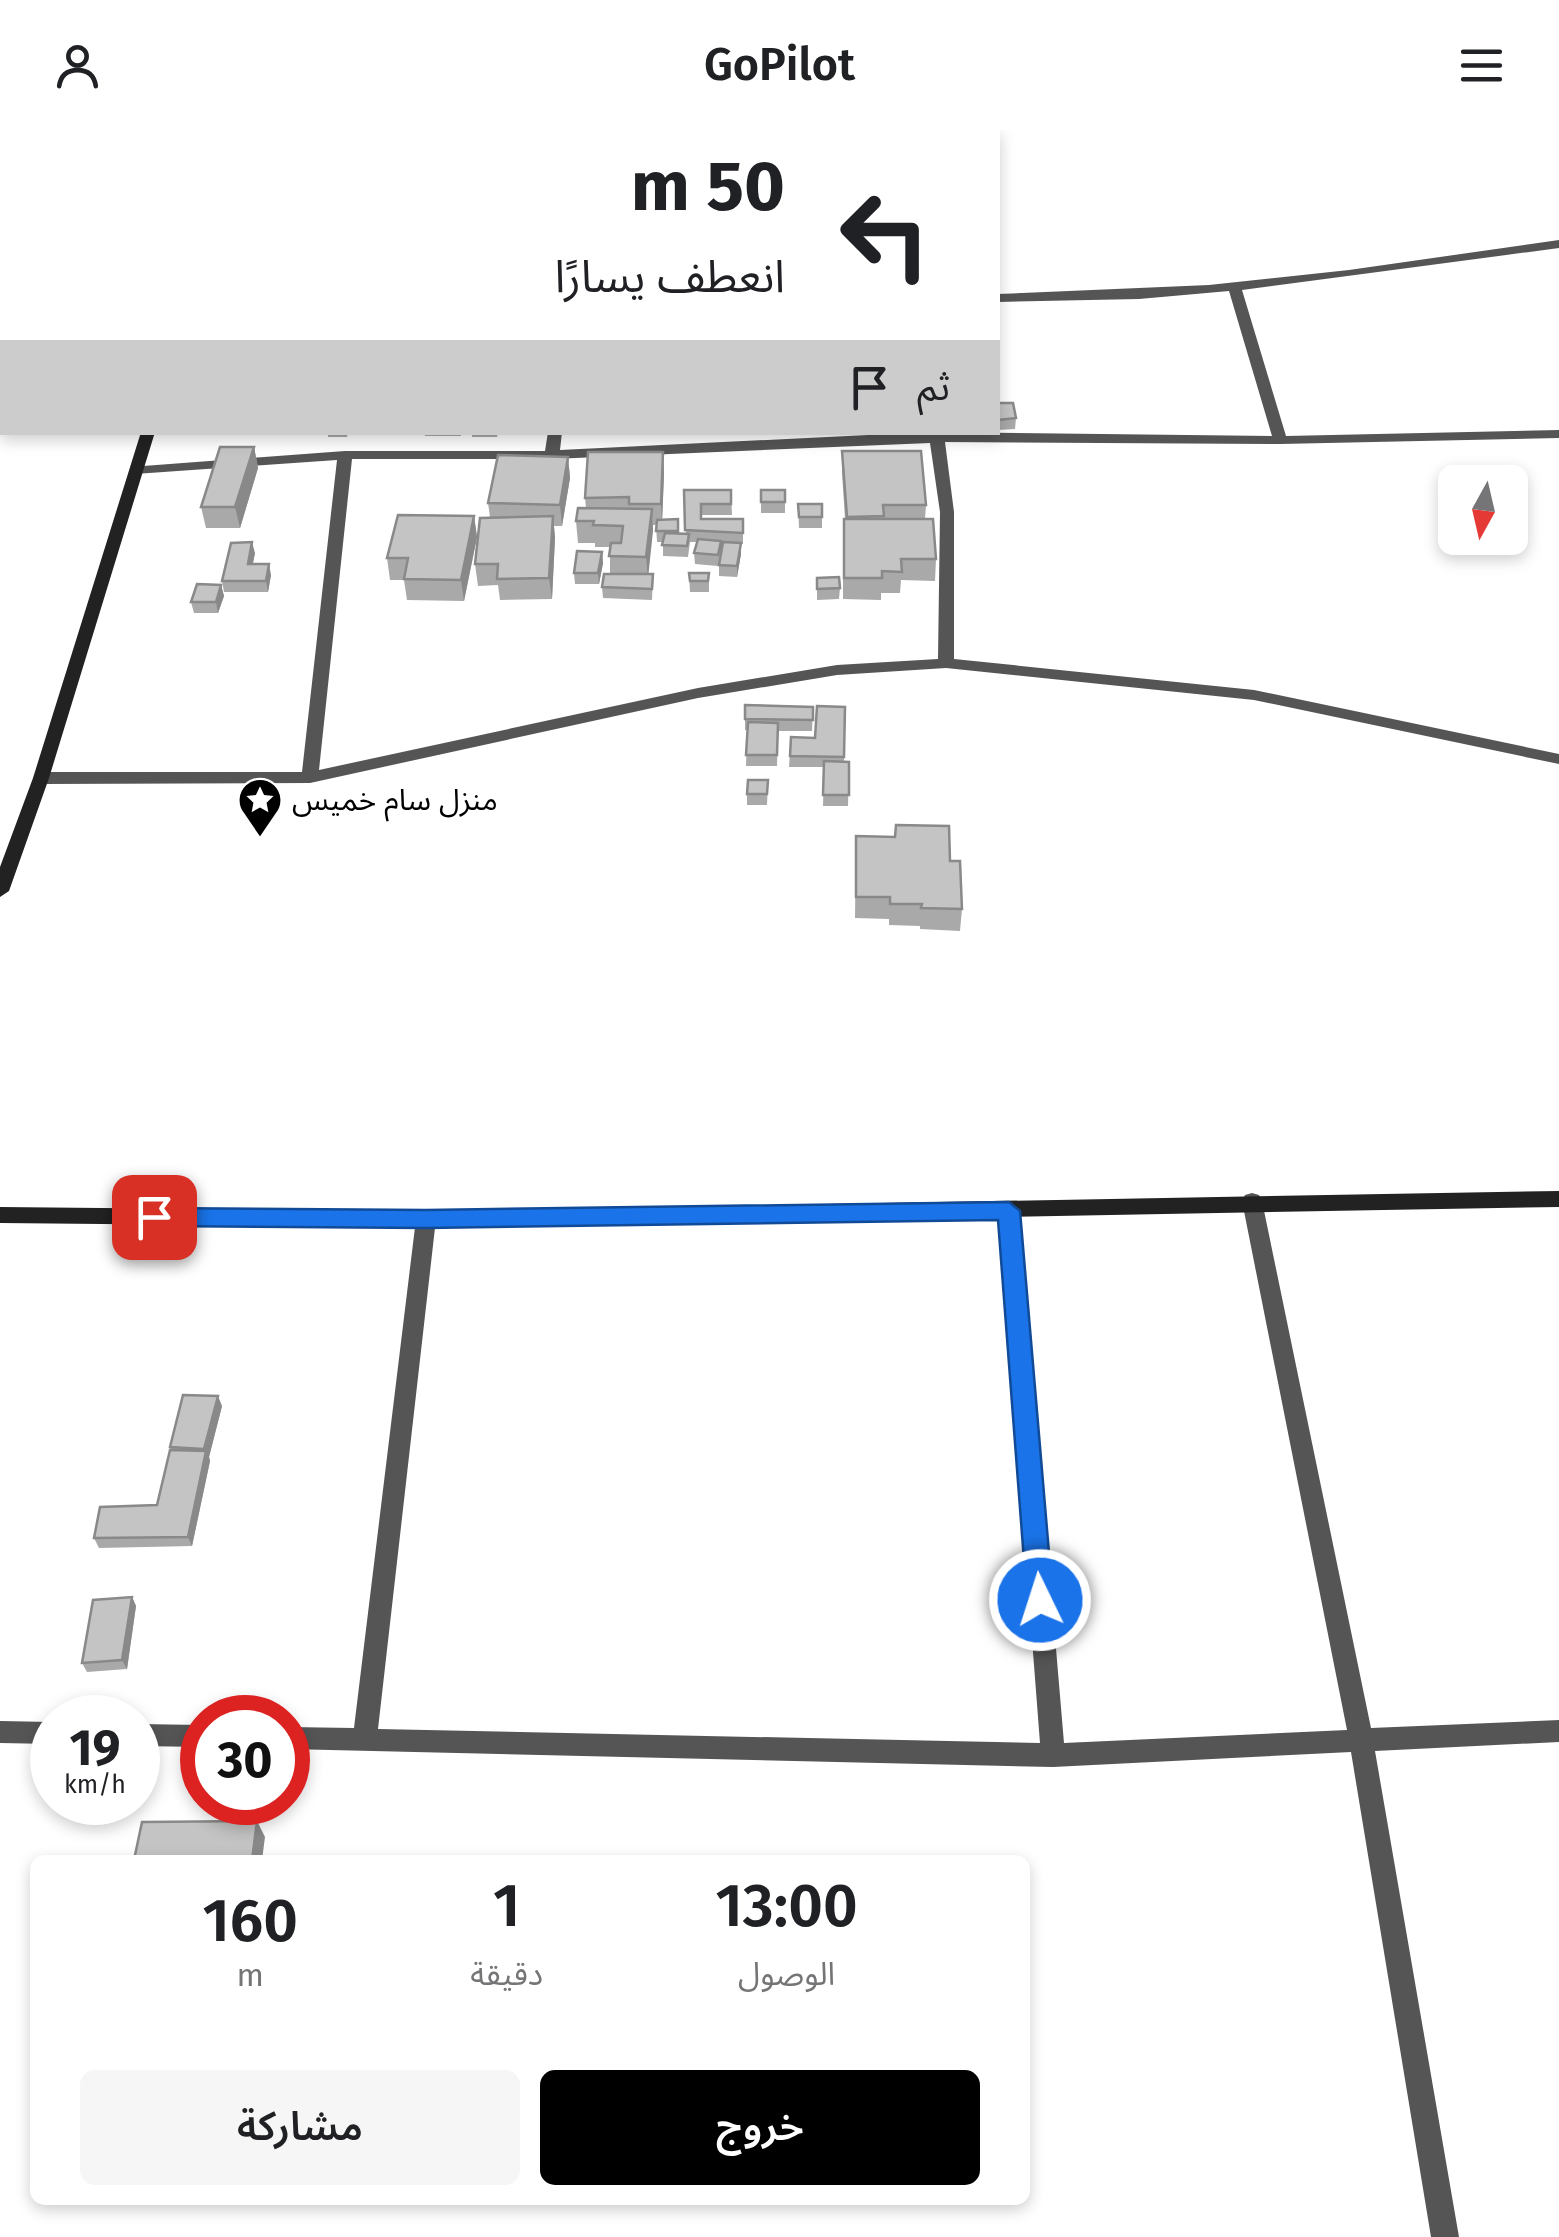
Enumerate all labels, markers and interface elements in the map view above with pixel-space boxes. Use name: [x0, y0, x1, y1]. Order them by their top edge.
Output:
icon: person: [50, 38, 105, 93]
text: GoPilot: [704, 38, 855, 92]
icon: menu: [1454, 38, 1509, 93]
text: 50 m: [631, 145, 785, 229]
icon: left: [820, 170, 950, 300]
text: انعطف يسارًا: [555, 250, 785, 304]
icon: arrive: [842, 360, 897, 415]
text: ثم: [917, 364, 950, 410]
north arrow: [1438, 465, 1528, 555]
map controls: [1438, 465, 1528, 555]
place icon: منزل سام خميس: [237, 777, 283, 838]
place label: منزل سام خميس: [292, 782, 498, 822]
pin: [112, 1175, 197, 1260]
icon: arrive: [127, 1190, 182, 1245]
position arrow: [988, 1548, 1092, 1652]
speed limit sign: 30: [180, 1695, 310, 1825]
text: 19: [69, 1718, 121, 1778]
text: km/h: [64, 1770, 126, 1800]
text: 1: [493, 1870, 520, 1942]
text: 13:00: [716, 1870, 858, 1942]
text: 160: [202, 1885, 298, 1957]
text: دقيقة: [470, 1955, 543, 1993]
text: الوصول: [738, 1955, 835, 1993]
text: m: [236, 1956, 264, 1994]
button: مشاركة: [80, 2070, 520, 2185]
button: خروج: [540, 2070, 980, 2185]

